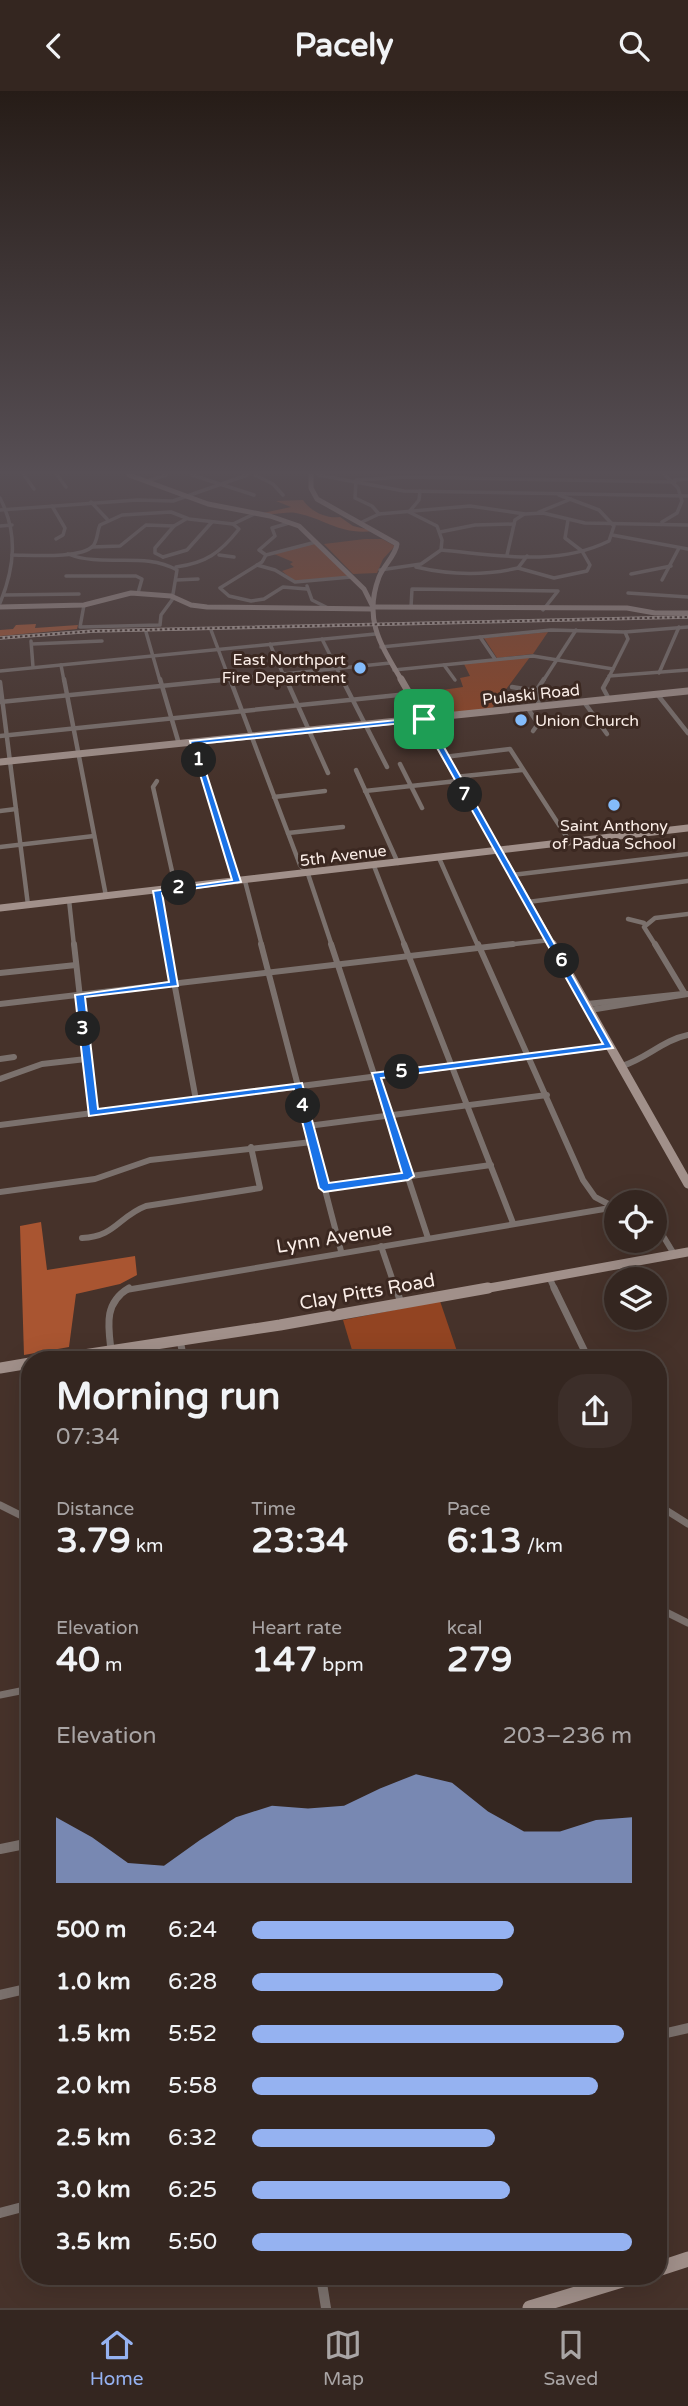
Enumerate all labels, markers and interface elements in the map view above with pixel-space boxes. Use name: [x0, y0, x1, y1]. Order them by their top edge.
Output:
icon: back: [35, 27, 73, 65]
text: Pacely: [295, 27, 393, 65]
icon: search: [615, 27, 653, 65]
place label: East Northport Fire Department: [222, 650, 346, 688]
marker: East Northport Fire Department: [352, 660, 368, 676]
street label: Pulaski Road: [481, 680, 581, 710]
pin: [394, 689, 454, 749]
icon: arrive: [405, 700, 443, 738]
place label: Union Church: [535, 711, 639, 731]
marker: Union Church: [513, 712, 529, 728]
pin: 1: [182, 743, 216, 777]
text: 1: [193, 748, 204, 770]
pin: 7: [448, 777, 482, 813]
text: 7: [459, 783, 470, 805]
marker: Saint Anthony of Padua School: [606, 797, 622, 813]
place label: Saint Anthony of Padua School: [552, 816, 676, 854]
street label: 5th Avenue: [299, 841, 388, 871]
pin: 2: [162, 871, 196, 905]
text: 2: [173, 876, 184, 898]
pin: 6: [544, 943, 580, 979]
text: 6: [556, 949, 567, 971]
pin: 3: [66, 1011, 100, 1047]
text: 3: [77, 1017, 88, 1039]
pin: 5: [384, 1055, 420, 1089]
text: 5: [396, 1060, 407, 1082]
pin: 4: [286, 1089, 320, 1123]
text: 4: [297, 1094, 308, 1116]
map controls: [604, 1190, 667, 1330]
button: locate: [604, 1190, 667, 1253]
street label: Lynn Avenue: [275, 1218, 394, 1258]
button: layers: [604, 1267, 667, 1330]
street label: Clay Pitts Road: [298, 1269, 437, 1315]
text: Morning run: [56, 1374, 280, 1420]
button: share: [558, 1374, 632, 1448]
text: 07:34: [56, 1423, 120, 1451]
text: Distance: [56, 1498, 134, 1520]
text: Time: [251, 1498, 296, 1520]
text: Pace: [447, 1498, 490, 1520]
text: 3.79: [56, 1520, 131, 1562]
text: 23:34: [251, 1520, 348, 1562]
text: 6:13: [447, 1520, 522, 1562]
text: km: [131, 1535, 163, 1557]
text: /km: [522, 1535, 563, 1557]
text: Elevation: [56, 1617, 139, 1639]
text: Heart rate: [251, 1617, 342, 1639]
text: kcal: [447, 1617, 482, 1639]
text: 40: [56, 1639, 100, 1681]
text: 147: [251, 1639, 317, 1681]
text: 279: [447, 1639, 513, 1681]
text: m: [100, 1654, 122, 1676]
text: bpm: [317, 1654, 364, 1676]
text: Elevation: [56, 1722, 157, 1750]
text: 203–236 m: [503, 1722, 632, 1750]
text: 500 m: [56, 1916, 126, 1944]
text: 6:24: [168, 1916, 217, 1944]
text: 1.0 km: [56, 1968, 131, 1996]
text: 6:28: [168, 1968, 217, 1996]
text: 1.5 km: [56, 2020, 131, 2048]
text: 5:52: [168, 2020, 217, 2048]
text: 2.0 km: [56, 2072, 131, 2100]
text: 5:58: [168, 2072, 217, 2100]
text: 2.5 km: [56, 2124, 131, 2152]
text: 6:32: [168, 2124, 217, 2152]
text: 3.0 km: [56, 2176, 131, 2204]
text: 6:25: [168, 2176, 217, 2204]
text: 3.5 km: [56, 2228, 131, 2256]
text: 5:50: [168, 2228, 217, 2256]
tab: Home: [90, 2326, 144, 2390]
tab: Map: [323, 2326, 364, 2390]
tab: Saved: [543, 2326, 598, 2390]

